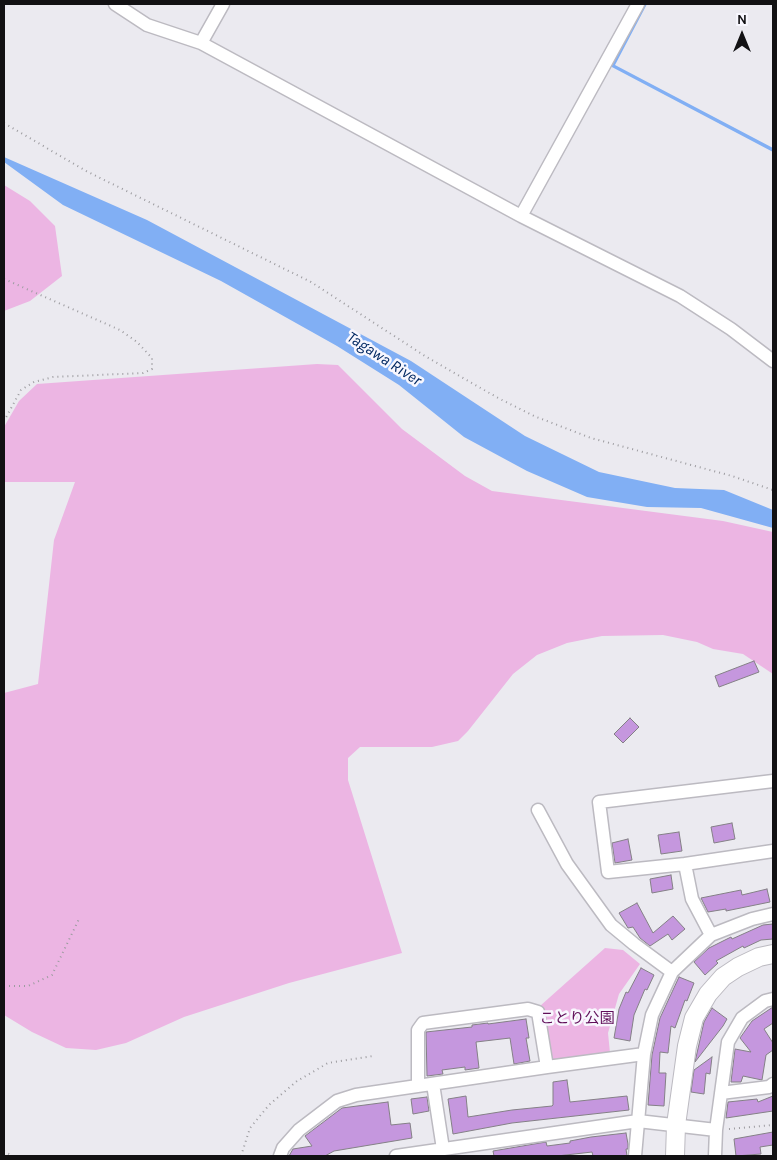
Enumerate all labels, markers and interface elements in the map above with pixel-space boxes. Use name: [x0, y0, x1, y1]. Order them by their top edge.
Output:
north arrow: [717, 10, 767, 60]
text: N: [737, 11, 747, 28]
water label: Tagawa River: [343, 328, 425, 390]
park label: ことり公園: [540, 1010, 614, 1028]

